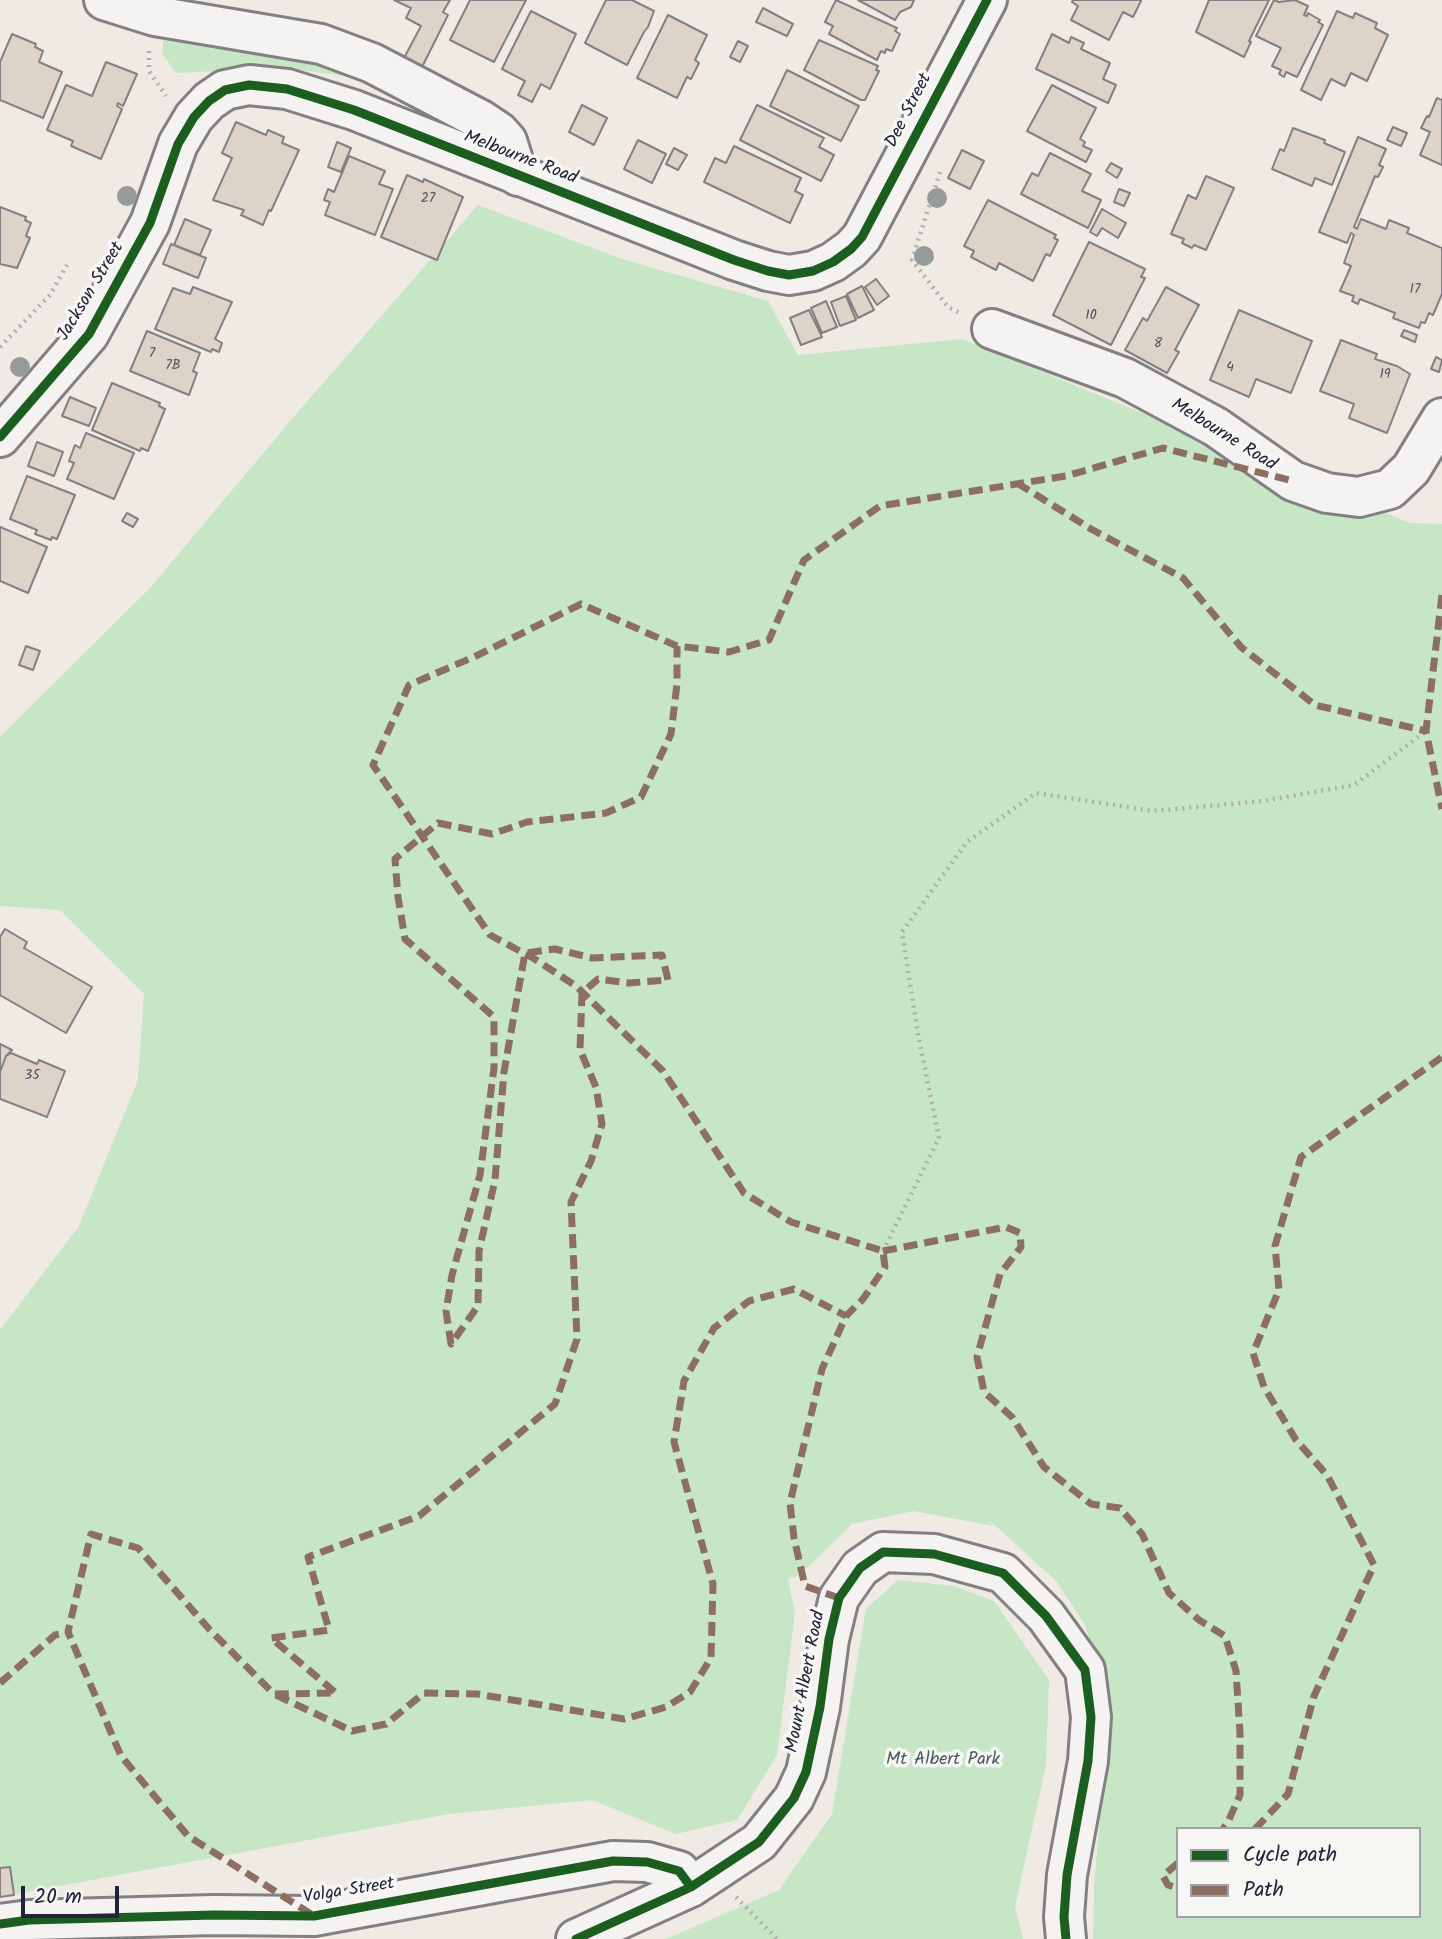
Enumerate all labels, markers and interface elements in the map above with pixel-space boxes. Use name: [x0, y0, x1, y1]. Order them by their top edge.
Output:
street label: Dee Street: [882, 70, 938, 152]
street label: Melbourne Road: [460, 127, 580, 191]
house number: 27: [421, 192, 435, 208]
street label: Jackson Street: [54, 239, 130, 345]
house number: 17: [1410, 283, 1420, 299]
house number: 10: [1085, 309, 1097, 325]
house number: 8: [1154, 337, 1162, 353]
house number: 7: [149, 347, 155, 363]
house number: 7B: [165, 359, 181, 375]
house number: 4: [1226, 361, 1234, 377]
house number: 19: [1379, 368, 1391, 384]
street label: Melbourne Road: [1166, 395, 1280, 477]
house number: 35: [24, 1069, 40, 1085]
street label: Mount Albert Road: [783, 1609, 831, 1755]
park label: Mt Albert Park: [886, 1750, 1000, 1772]
legend: [1176, 1827, 1421, 1918]
text: Cycle path: [1243, 1839, 1337, 1872]
scale bar: [24, 1872, 122, 1916]
street label: Volga Street: [302, 1874, 396, 1910]
text: Path: [1243, 1874, 1284, 1907]
text: 20 m: [34, 1881, 82, 1914]

